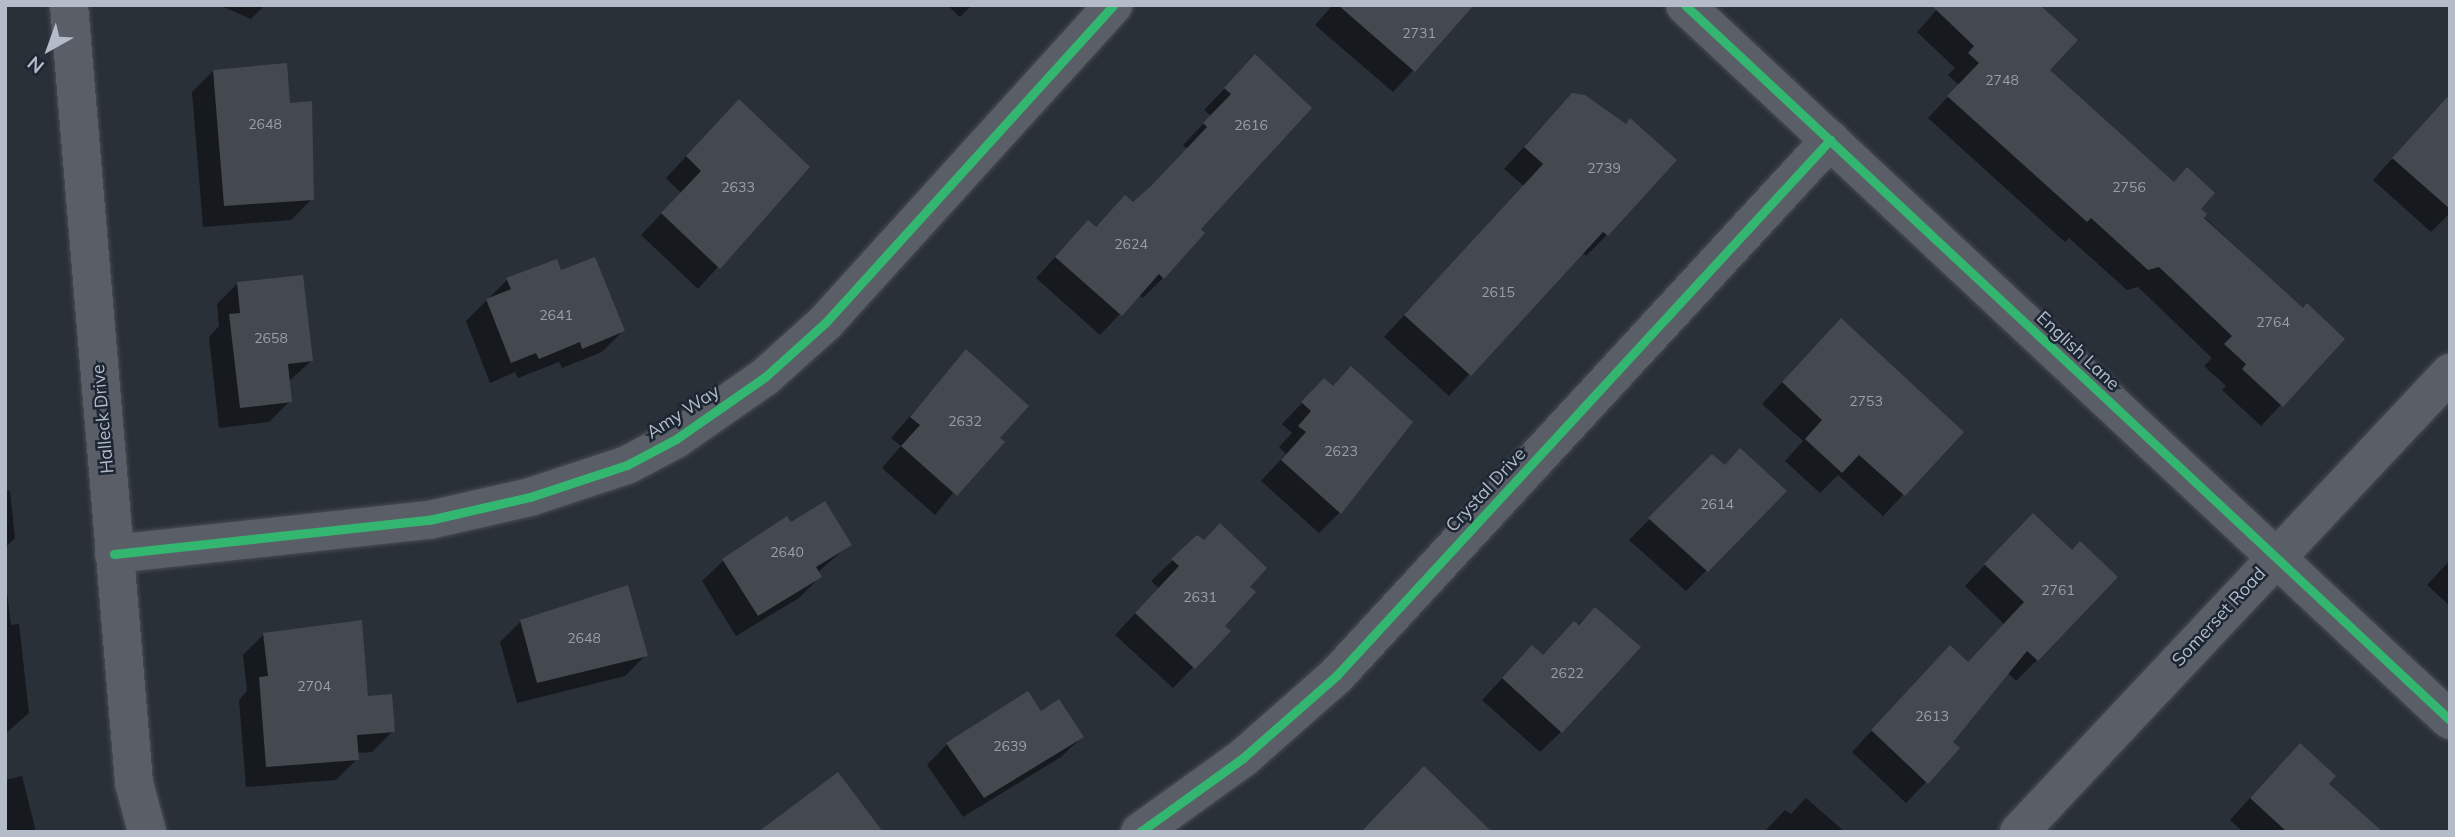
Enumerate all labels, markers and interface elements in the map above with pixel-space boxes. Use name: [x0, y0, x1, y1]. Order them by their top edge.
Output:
north arrow: [14, 14, 84, 84]
house number: 2731: [1402, 25, 1436, 41]
text: N: [22, 51, 49, 79]
house number: 2748: [1985, 72, 2019, 88]
house number: 2648: [248, 116, 282, 132]
house number: 2616: [1234, 117, 1268, 133]
house number: 2739: [1587, 160, 1621, 176]
house number: 2633: [721, 179, 755, 195]
house number: 2756: [2112, 179, 2146, 195]
house number: 2624: [1114, 236, 1148, 252]
house number: 2615: [1481, 284, 1515, 300]
house number: 2641: [539, 307, 573, 323]
street label: English Lane: [2032, 307, 2124, 395]
house number: 2764: [2256, 314, 2290, 330]
house number: 2658: [254, 330, 288, 346]
street label: Halleck Drive: [87, 364, 119, 474]
street label: Amy Way: [643, 380, 723, 444]
house number: 2753: [1849, 393, 1883, 409]
house number: 2632: [948, 413, 982, 429]
house number: 2623: [1324, 443, 1358, 459]
street label: Crystal Drive: [1442, 443, 1530, 537]
house number: 2614: [1700, 496, 1734, 512]
house number: 2640: [770, 544, 804, 560]
street label: Somerset Road: [2168, 563, 2270, 671]
house number: 2761: [2041, 582, 2075, 598]
house number: 2631: [1183, 589, 1217, 605]
house number: 2648: [567, 630, 601, 646]
house number: 2622: [1550, 665, 1584, 681]
house number: 2704: [297, 678, 331, 694]
house number: 2613: [1915, 708, 1949, 724]
house number: 2639: [993, 738, 1027, 754]

